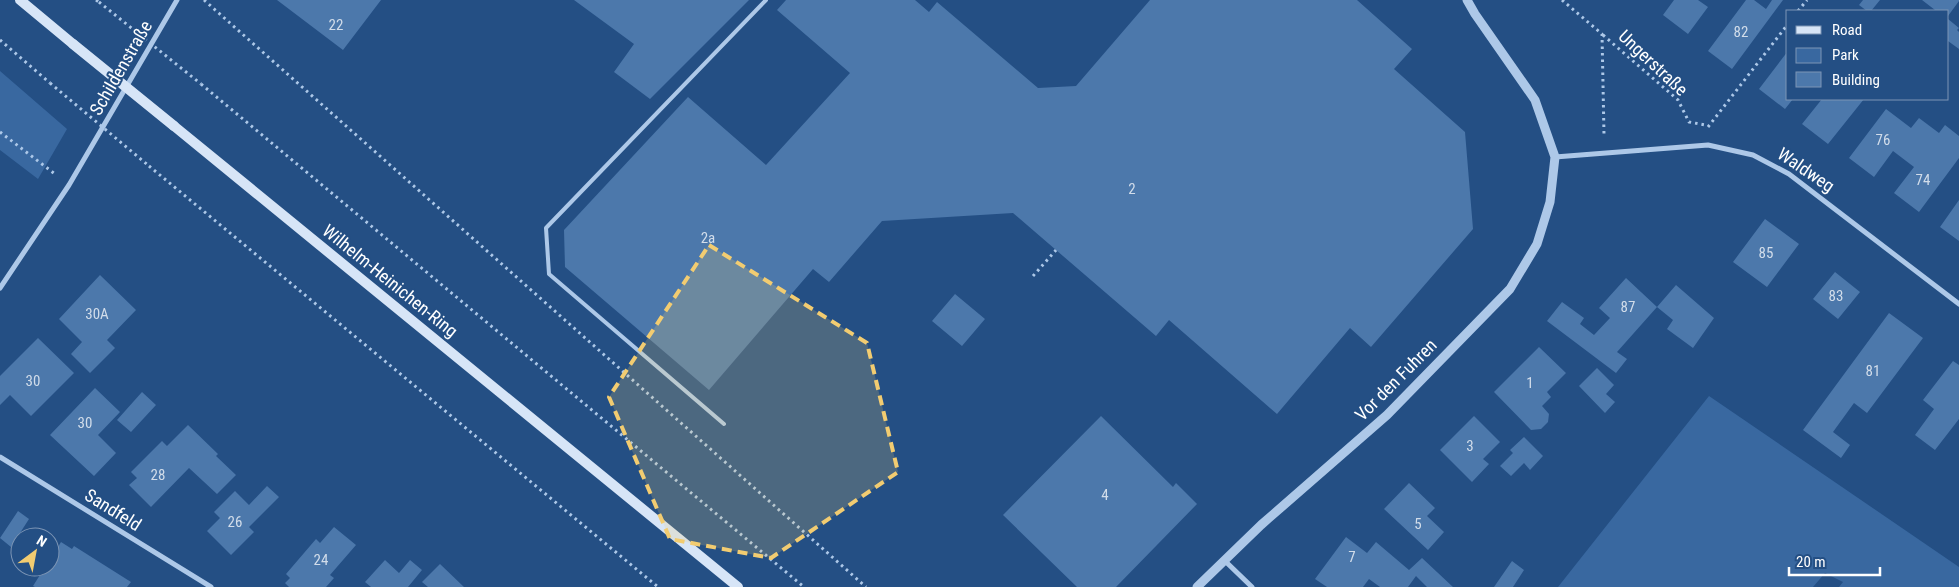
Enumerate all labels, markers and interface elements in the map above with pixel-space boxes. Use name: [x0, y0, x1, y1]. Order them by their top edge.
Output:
legend: [1786, 10, 1949, 100]
house number: 22: [329, 16, 343, 34]
street label: Schildenstraße: [85, 17, 156, 119]
text: Road: [1832, 21, 1862, 39]
house number: 82: [1734, 23, 1748, 41]
street label: Ungerstraße: [1614, 25, 1692, 100]
text: Park: [1832, 46, 1859, 64]
text: Building: [1832, 71, 1880, 89]
house number: 76: [1876, 131, 1890, 149]
street label: Waldweg: [1774, 143, 1839, 196]
house number: 74: [1916, 171, 1930, 189]
house number: 2: [1128, 180, 1136, 198]
street label: Wilhelm-Heinichen-Ring: [319, 220, 462, 342]
house number: 2a: [701, 229, 715, 247]
house number: 85: [1759, 244, 1773, 262]
house number: 83: [1829, 287, 1843, 305]
house number: 87: [1621, 298, 1635, 316]
house number: 30A: [85, 305, 109, 323]
street label: Vor den Fuhren: [1350, 334, 1441, 425]
house number: 81: [1866, 362, 1880, 380]
house number: 30: [26, 372, 40, 390]
house number: 1: [1526, 374, 1534, 392]
house number: 30: [78, 414, 92, 432]
house number: 3: [1466, 437, 1474, 455]
house number: 28: [151, 466, 165, 484]
street label: Sandfeld: [81, 484, 145, 535]
house number: 4: [1101, 486, 1109, 504]
house number: 26: [228, 513, 242, 531]
house number: 5: [1414, 515, 1422, 533]
north arrow: [10, 527, 60, 577]
text: N: [34, 532, 50, 550]
scale bar: [1789, 544, 1880, 576]
house number: 7: [1348, 548, 1356, 566]
house number: 24: [314, 551, 328, 569]
text: 20 m: [1796, 553, 1826, 571]

